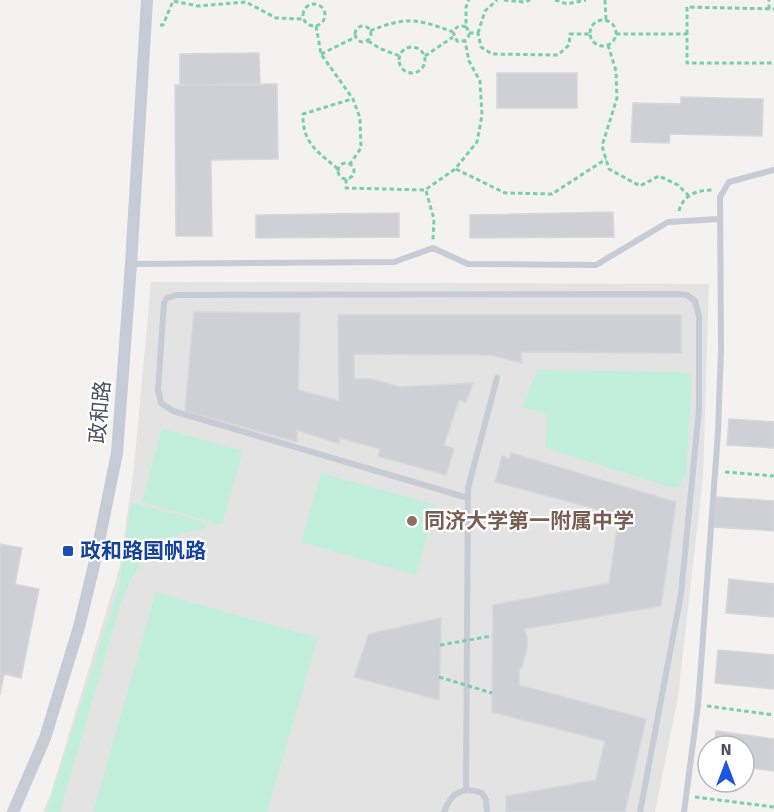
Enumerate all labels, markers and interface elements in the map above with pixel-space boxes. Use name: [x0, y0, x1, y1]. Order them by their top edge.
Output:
street label: 政和路: [84, 379, 116, 445]
place label: 同济大学第一附属中学: [424, 508, 634, 534]
marker: 同济大学第一附属中学: [405, 514, 419, 528]
place label: 政和路国帆路: [80, 538, 206, 564]
marker: 政和路国帆路: [61, 544, 75, 558]
north arrow: [696, 734, 756, 794]
text: N: [720, 740, 732, 760]

